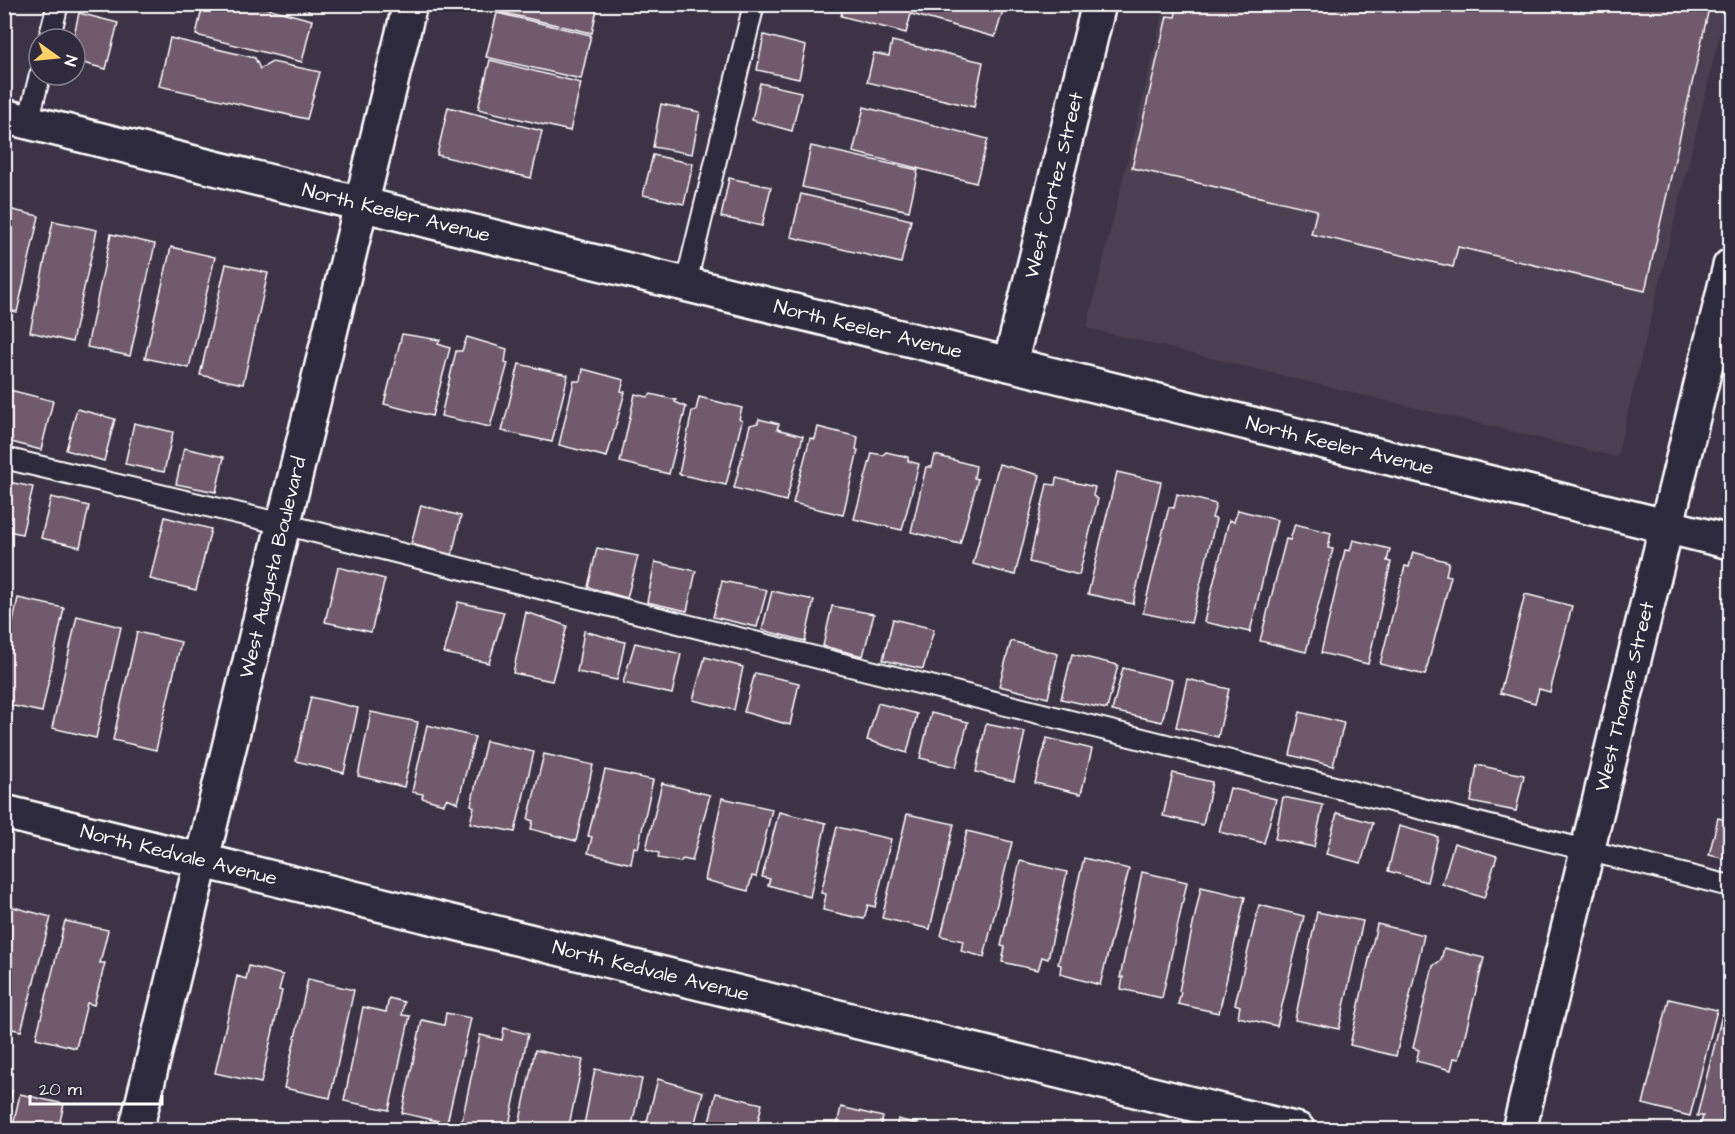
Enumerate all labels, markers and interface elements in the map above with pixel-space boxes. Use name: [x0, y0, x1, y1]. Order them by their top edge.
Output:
north arrow: [27, 27, 87, 87]
text: N: [59, 53, 82, 68]
street label: West Cortez Street: [1018, 89, 1091, 281]
street label: North Keeler Avenue: [299, 176, 493, 250]
street label: North Keeler Avenue: [771, 293, 965, 366]
street label: North Keeler Avenue: [1243, 409, 1437, 482]
street label: West Augusta Boulevard: [232, 454, 313, 681]
street label: West Thomas Street: [1588, 599, 1662, 795]
street label: North Kedvale Avenue: [78, 817, 280, 893]
street label: North Kedvale Avenue: [550, 933, 752, 1009]
scale bar: [30, 1068, 162, 1106]
text: 20 m: [39, 1077, 82, 1102]

